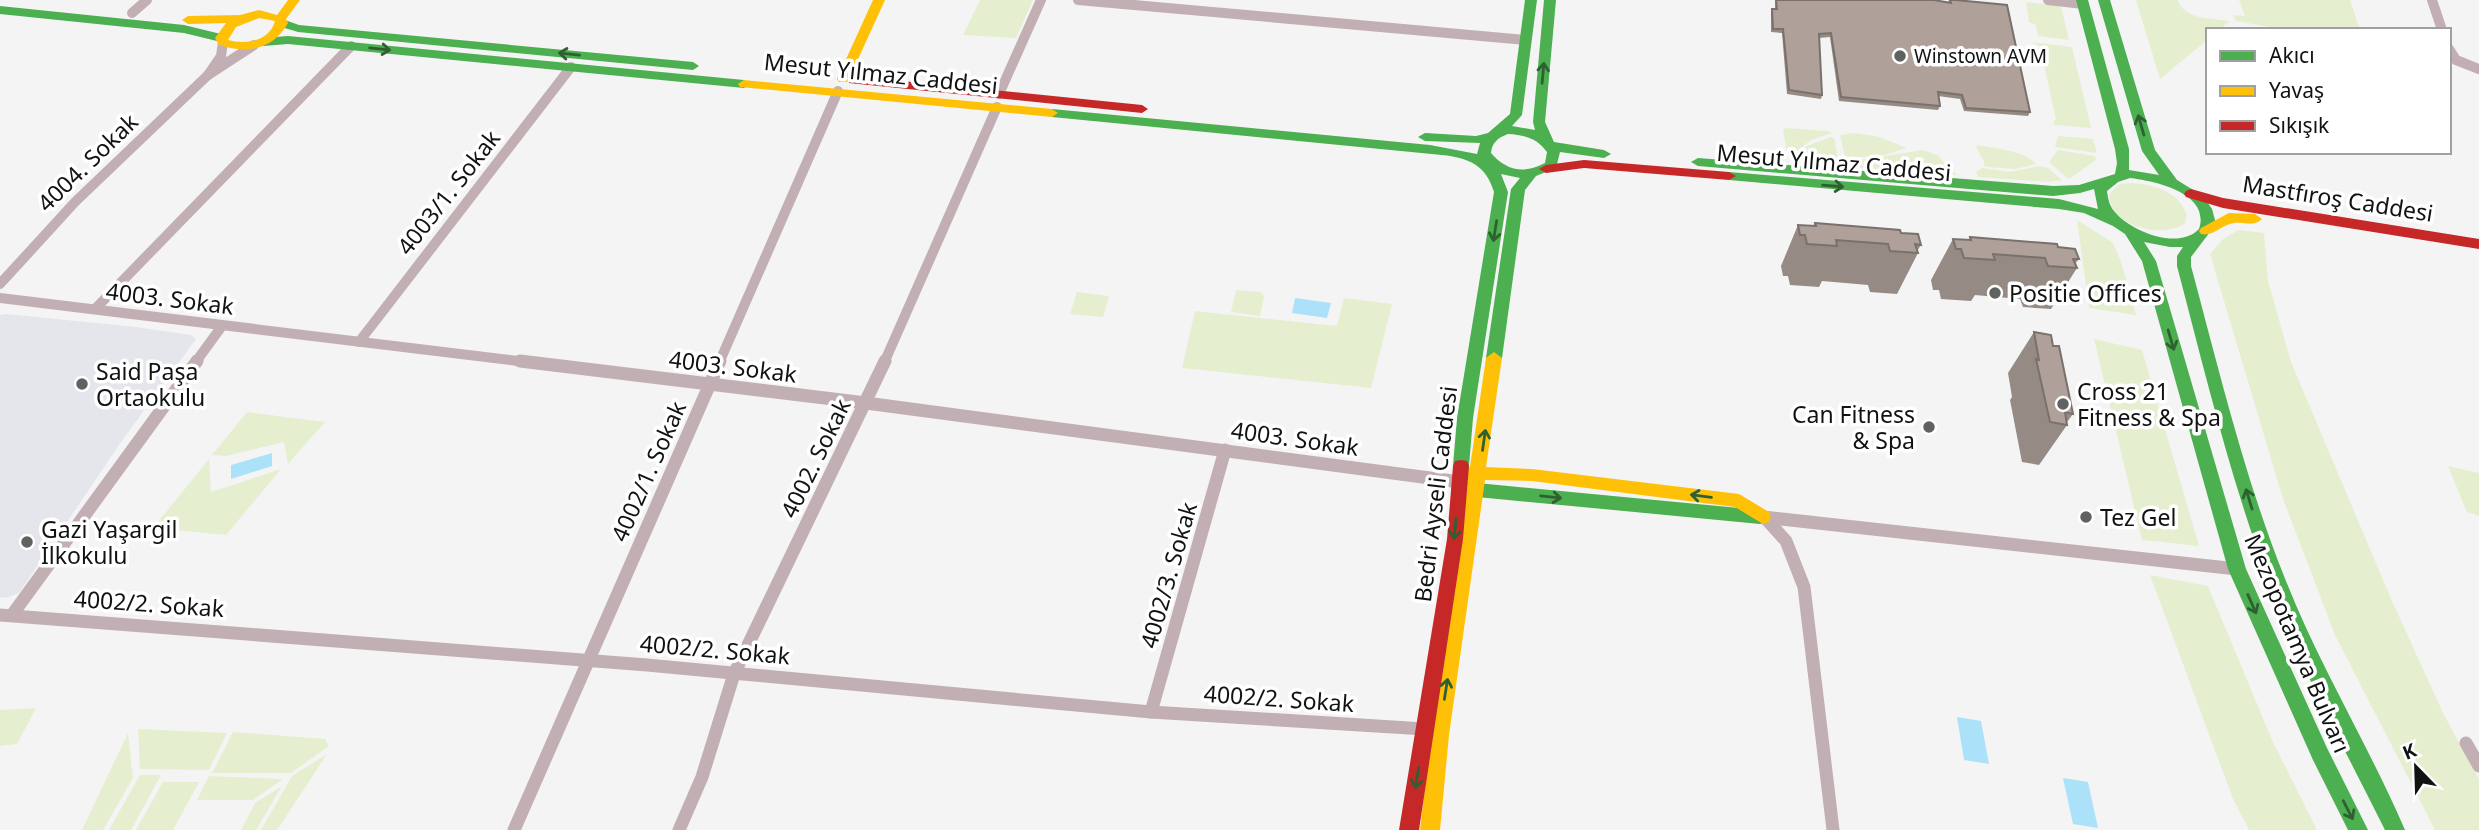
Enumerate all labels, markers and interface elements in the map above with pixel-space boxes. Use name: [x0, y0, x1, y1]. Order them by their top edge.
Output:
legend: [2206, 28, 2451, 154]
text: Akıcı: [2269, 41, 2315, 69]
one-way arrow: [368, 43, 391, 56]
place label: Winstown AVM: [1914, 43, 2047, 69]
street label: Mesut Yılmaz Caddesi: [762, 45, 1000, 101]
one-way arrow: [559, 47, 581, 60]
marker: Winstown AVM: [1892, 48, 1908, 64]
one-way arrow: [1537, 62, 1550, 85]
text: Yavaş: [2269, 76, 2324, 104]
street label: 4004. Sokak: [30, 105, 145, 218]
text: Sıkışık: [2269, 111, 2330, 139]
one-way arrow: [2134, 114, 2147, 136]
street label: 4003/1. Sokak: [389, 122, 507, 261]
street label: Mesut Yılmaz Caddesi: [1716, 136, 1952, 188]
street label: Mastfıroş Caddesi: [2240, 167, 2436, 229]
one-way arrow: [1821, 180, 1844, 193]
one-way arrow: [1488, 219, 1501, 242]
street label: 4003. Sokak: [104, 274, 237, 322]
place label: Positie Offices: [2009, 277, 2162, 309]
marker: Positie Offices: [1987, 285, 2003, 301]
one-way arrow: [2166, 329, 2179, 351]
street label: 4003. Sokak: [667, 342, 800, 390]
place label: Said Paşa Ortaokulu: [96, 355, 205, 413]
place label: Cross 21 Fitness & Spa: [2077, 375, 2221, 433]
marker: Said Paşa Ortaokulu: [74, 376, 90, 392]
street label: Bedri Ayseli Caddesi: [1406, 384, 1464, 604]
street label: 4002. Sokak: [772, 392, 858, 523]
street label: 4002/1. Sokak: [603, 395, 694, 546]
marker: Cross 21 Fitness & Spa: [2055, 396, 2071, 412]
place label: Can Fitness & Spa: [1792, 398, 1915, 456]
street label: 4003. Sokak: [1229, 413, 1362, 463]
marker: Can Fitness & Spa: [1921, 419, 1937, 435]
one-way arrow: [1477, 429, 1490, 452]
one-way arrow: [2241, 488, 2254, 510]
one-way arrow: [1690, 489, 1712, 502]
one-way arrow: [1539, 491, 1562, 504]
street label: 4002/3. Sokak: [1132, 498, 1204, 652]
place label: Tez Gel: [2100, 501, 2176, 533]
marker: Tez Gel: [2078, 509, 2094, 525]
place label: Gazi Yaşargil İlkokulu: [41, 513, 177, 571]
one-way arrow: [1448, 517, 1461, 540]
street label: Mezopotamya Bulvarı: [2237, 529, 2359, 757]
marker: Gazi Yaşargil İlkokulu: [19, 534, 35, 550]
street label: 4002/2. Sokak: [73, 582, 226, 624]
one-way arrow: [2246, 593, 2259, 614]
street label: 4002/2. Sokak: [639, 627, 792, 672]
street label: 4002/2. Sokak: [1203, 677, 1356, 719]
one-way arrow: [1440, 678, 1453, 701]
north arrow: [2381, 732, 2451, 802]
text: K: [2398, 737, 2421, 766]
one-way arrow: [1410, 766, 1423, 789]
one-way arrow: [2342, 799, 2356, 820]

